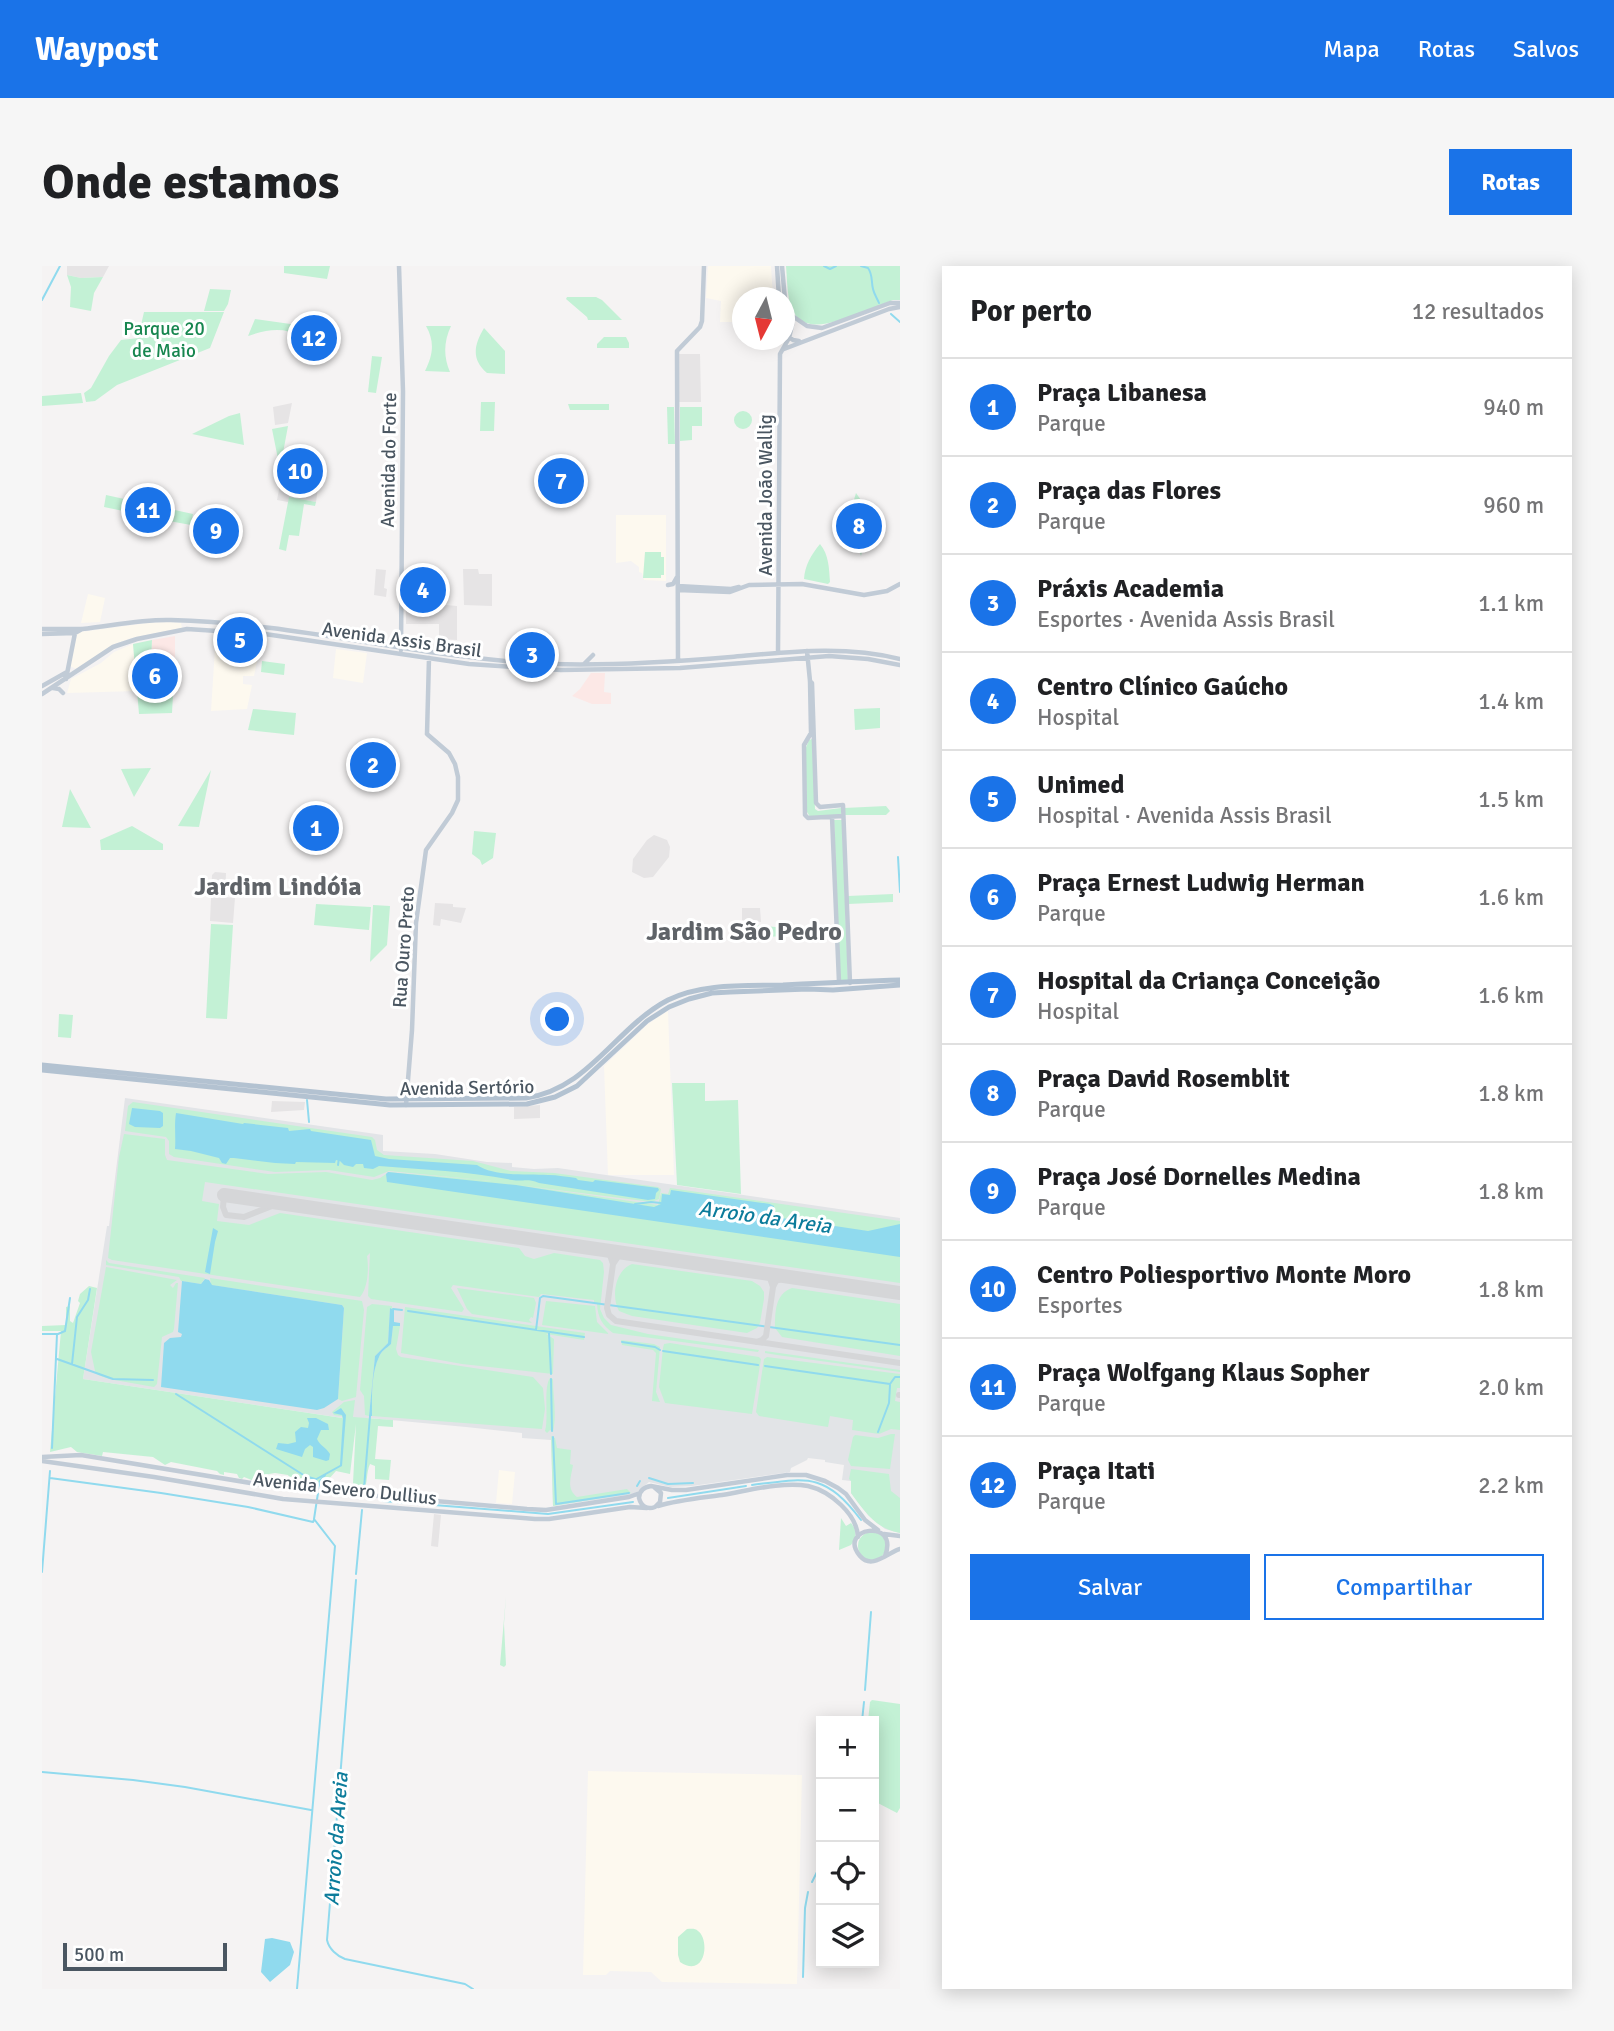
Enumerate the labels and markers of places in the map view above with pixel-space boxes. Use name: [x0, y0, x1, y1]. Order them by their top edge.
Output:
pin: 12: [291, 312, 337, 364]
pin: 10: [277, 445, 323, 497]
pin: 7: [538, 455, 584, 507]
pin: 11: [125, 484, 171, 536]
pin: 8: [836, 500, 882, 552]
pin: 9: [193, 505, 239, 557]
pin: 4: [400, 564, 446, 616]
pin: 5: [217, 614, 263, 666]
pin: 3: [509, 629, 555, 681]
pin: 6: [132, 650, 178, 702]
pin: 2: [350, 739, 396, 791]
pin: 1: [293, 802, 339, 854]

